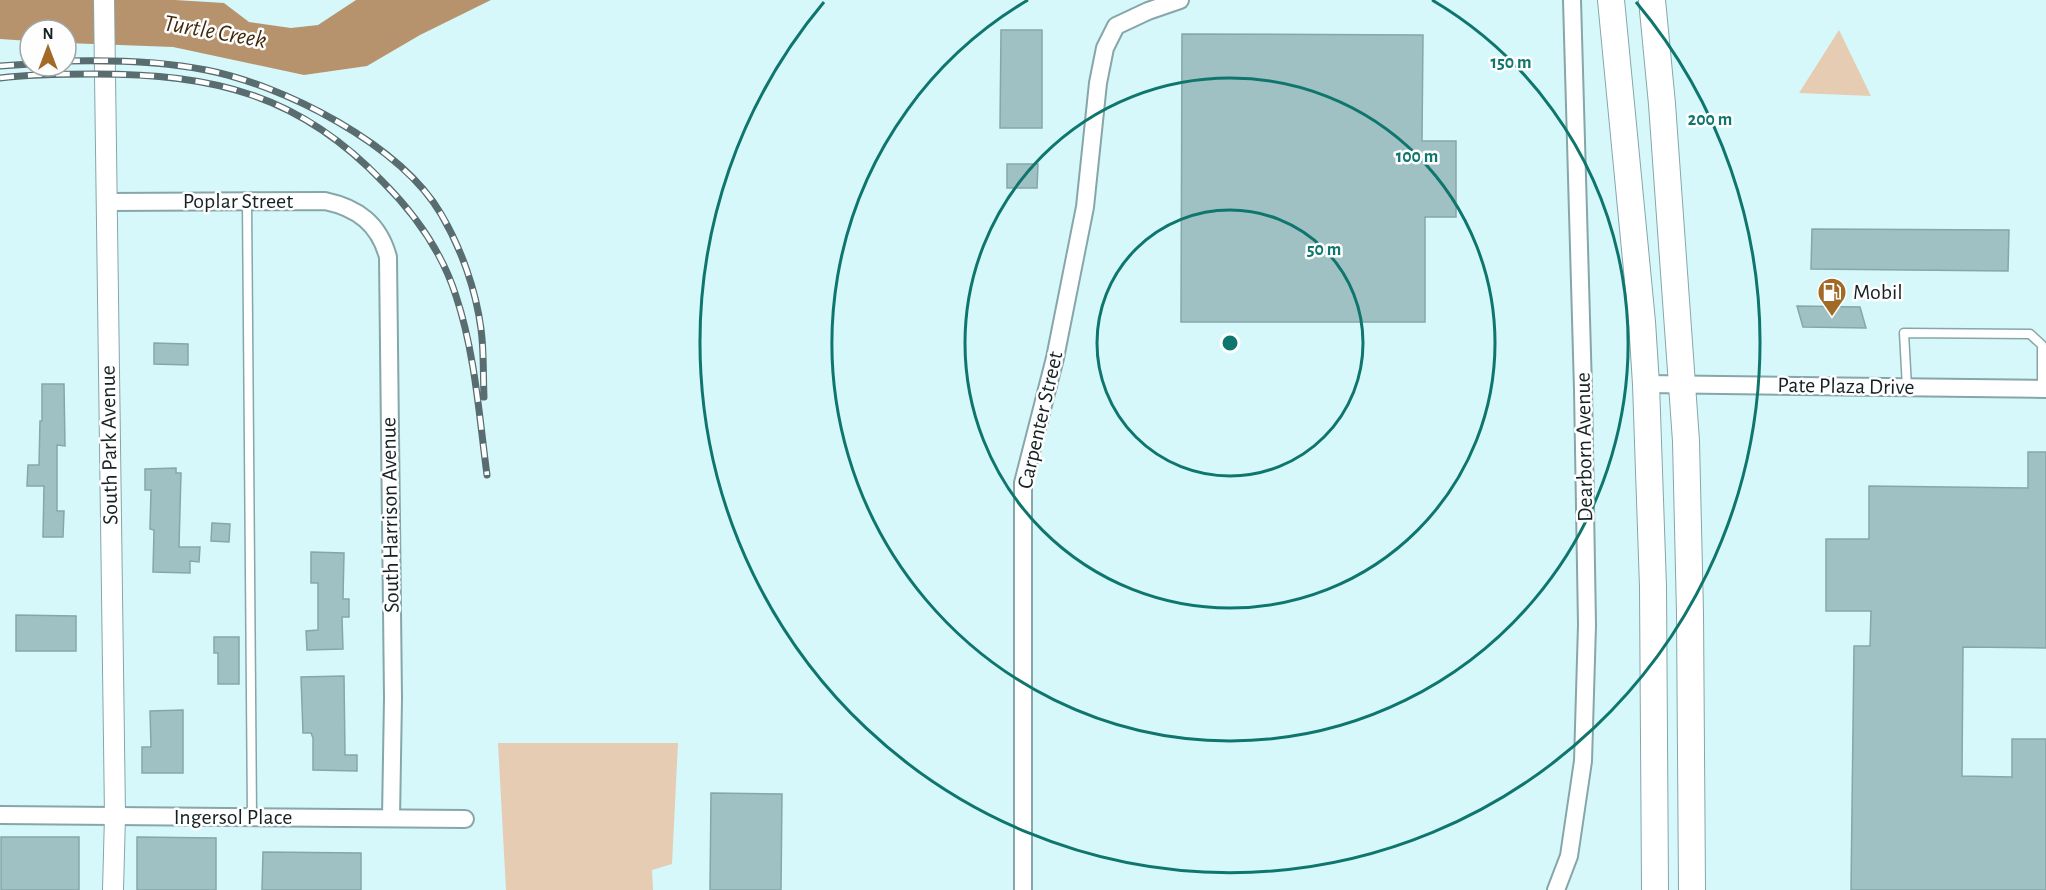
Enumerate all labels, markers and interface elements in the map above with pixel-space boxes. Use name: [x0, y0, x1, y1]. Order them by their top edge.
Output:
water label: Turtle Creek: [162, 11, 268, 53]
north arrow: [18, 18, 78, 78]
text: N: [42, 26, 54, 42]
text: 150 m: [1491, 54, 1531, 72]
text: 200 m: [1688, 111, 1732, 129]
text: 100 m: [1396, 148, 1438, 166]
street label: Poplar Street: [183, 190, 293, 212]
text: 50 m: [1307, 241, 1341, 259]
fuel station icon: Mobil: [1816, 276, 1848, 318]
place label: Mobil: [1853, 281, 1903, 303]
centre of rings: [1220, 333, 1240, 353]
street label: Carpenter Street: [1013, 349, 1067, 491]
street label: South Park Avenue: [97, 365, 121, 525]
street label: Dearborn Avenue: [1572, 372, 1596, 522]
street label: Pate Plaza Drive: [1777, 374, 1915, 398]
street label: South Harrison Avenue: [377, 417, 403, 613]
street label: Ingersol Place: [174, 806, 292, 828]

